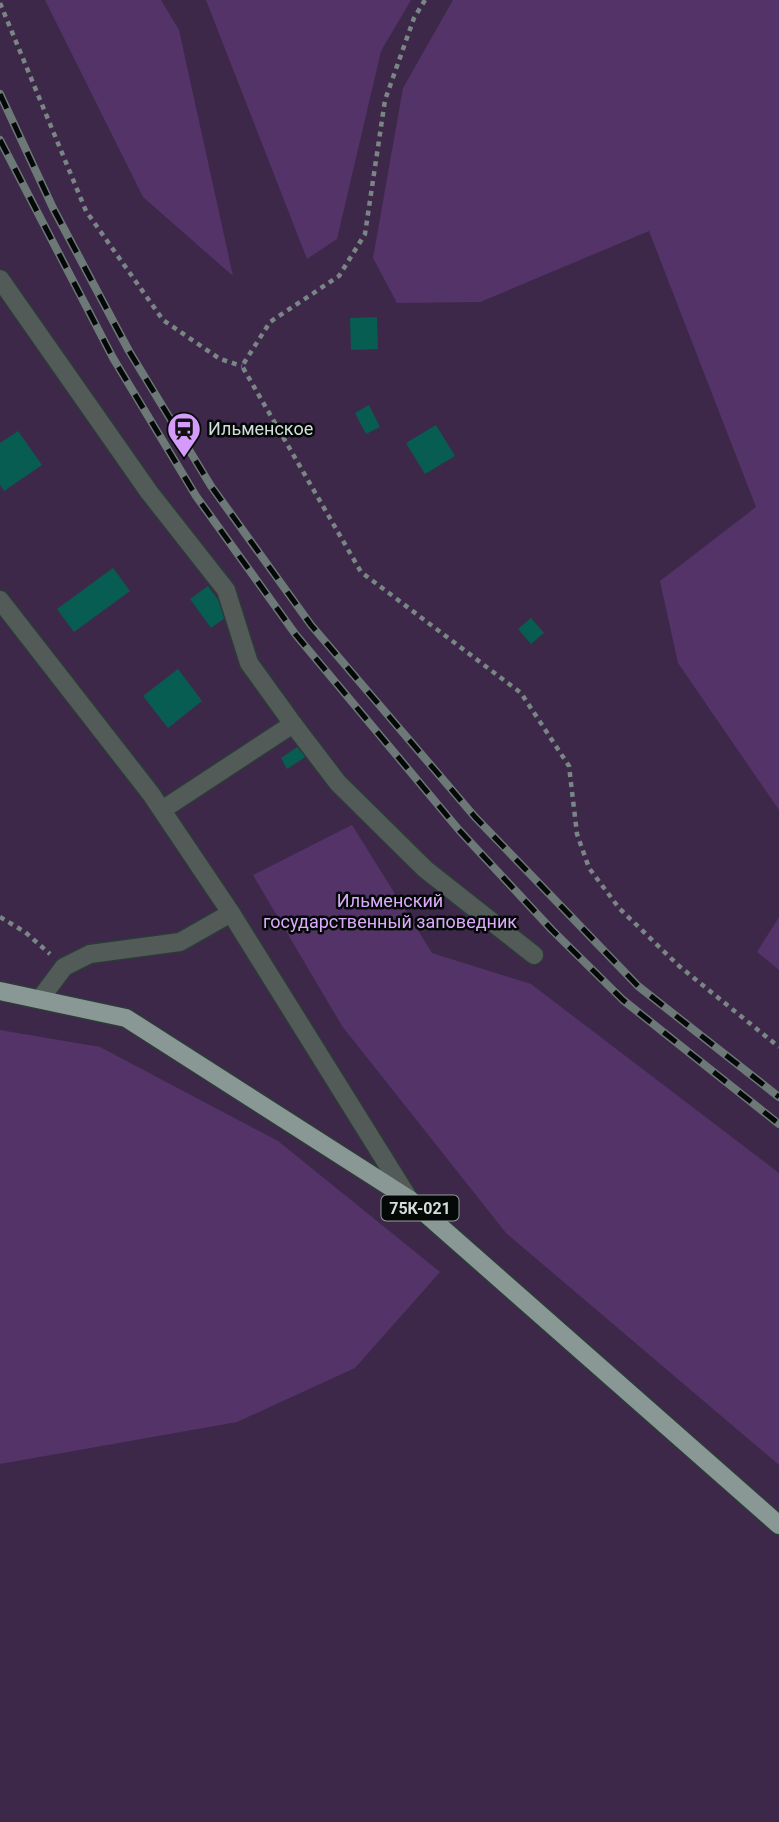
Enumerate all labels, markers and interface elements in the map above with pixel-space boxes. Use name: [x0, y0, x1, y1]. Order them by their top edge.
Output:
station icon: Ильменское: [165, 410, 203, 459]
place label: Ильменское: [208, 418, 313, 439]
park label: Ильменский государственный заповедник: [263, 890, 517, 932]
road number: 75К-021: [382, 1196, 458, 1220]

